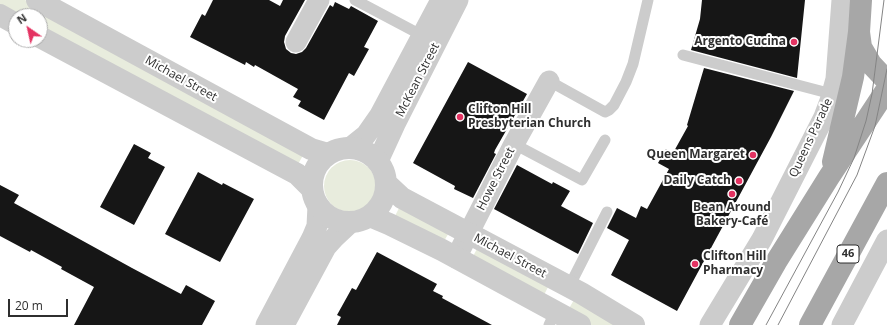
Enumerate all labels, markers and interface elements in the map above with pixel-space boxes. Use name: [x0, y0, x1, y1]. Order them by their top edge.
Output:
north arrow: [8, 8, 48, 48]
text: N: [14, 10, 29, 27]
place label: Argento Cucina: [694, 35, 786, 49]
marker: Argento Cucina: [789, 37, 799, 47]
street label: McKean Street: [393, 41, 443, 119]
street label: Michael Street: [143, 53, 219, 105]
street label: Queens Parade: [786, 96, 836, 180]
place label: Clifton Hill Presbyterian Church: [468, 103, 591, 131]
marker: Clifton Hill Presbyterian Church: [455, 112, 465, 122]
street label: Howe Street: [474, 145, 518, 213]
place label: Queen Margaret: [647, 148, 745, 162]
marker: Queen Margaret: [748, 150, 758, 160]
place label: Daily Catch: [663, 174, 731, 188]
marker: Daily Catch: [734, 176, 744, 186]
marker: Bean Around Bakery-Café: [727, 189, 737, 199]
place label: Bean Around Bakery-Café: [693, 201, 771, 229]
street label: Michael Street: [471, 231, 549, 281]
road number: 46: [837, 245, 859, 263]
place label: Clifton Hill Pharmacy: [703, 250, 766, 278]
marker: Clifton Hill Pharmacy: [690, 259, 700, 269]
scale bar: [10, 291, 70, 317]
text: 20 m: [15, 297, 43, 314]

